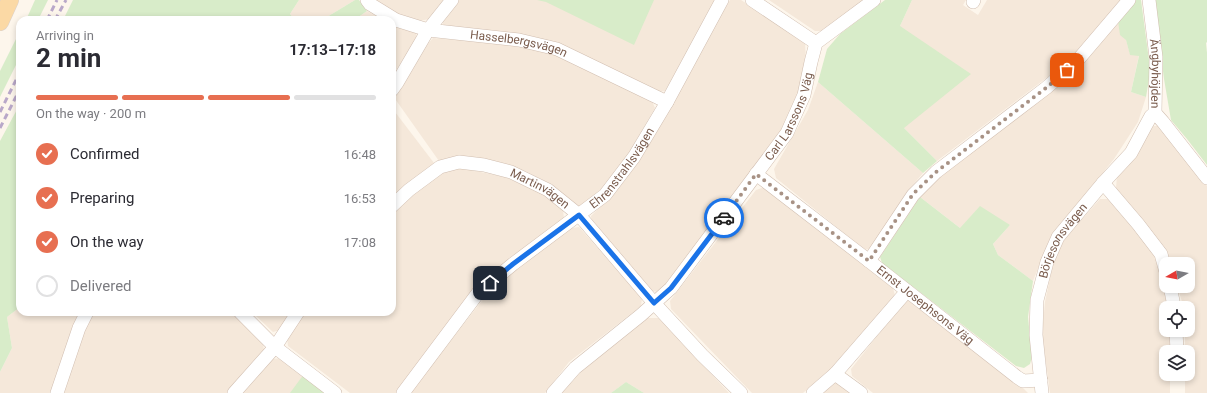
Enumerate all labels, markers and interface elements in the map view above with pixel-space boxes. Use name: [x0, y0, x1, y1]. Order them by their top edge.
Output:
text: Arriving in: [36, 28, 94, 43]
street label: Hasselbergsvägen: [469, 28, 570, 60]
street label: Ängbyhöjden: [1147, 38, 1163, 109]
text: 17:13–17:18: [289, 41, 376, 59]
text: 2 min: [36, 43, 101, 73]
pin: [1050, 53, 1084, 87]
icon: bag: [1056, 59, 1078, 81]
street label: Carl Larssons Väg: [762, 71, 816, 163]
text: On the way · 200 m: [36, 106, 146, 121]
street label: Ehrenstrahlsvägen: [587, 125, 657, 211]
icon: check: [36, 143, 58, 165]
text: Confirmed: [70, 145, 140, 163]
text: 16:48: [344, 147, 376, 162]
street label: Martinvägen: [508, 166, 572, 212]
icon: check: [36, 187, 58, 209]
text: Preparing: [70, 189, 134, 207]
text: 16:53: [344, 191, 376, 206]
courier: [704, 198, 744, 238]
street label: Börjesonsvägen: [1036, 200, 1090, 280]
icon: car: [713, 207, 735, 229]
icon: check: [36, 231, 58, 253]
text: On the way: [70, 233, 144, 251]
text: 17:08: [344, 235, 376, 250]
north arrow: [1159, 257, 1195, 293]
map controls: [1159, 257, 1195, 381]
street label: Ernst Josephsons Väg: [874, 263, 977, 347]
pin: [473, 266, 507, 300]
icon: home: [479, 272, 501, 294]
text: Delivered: [70, 277, 132, 295]
button: locate: [1159, 301, 1195, 337]
button: layers: [1159, 345, 1195, 381]

